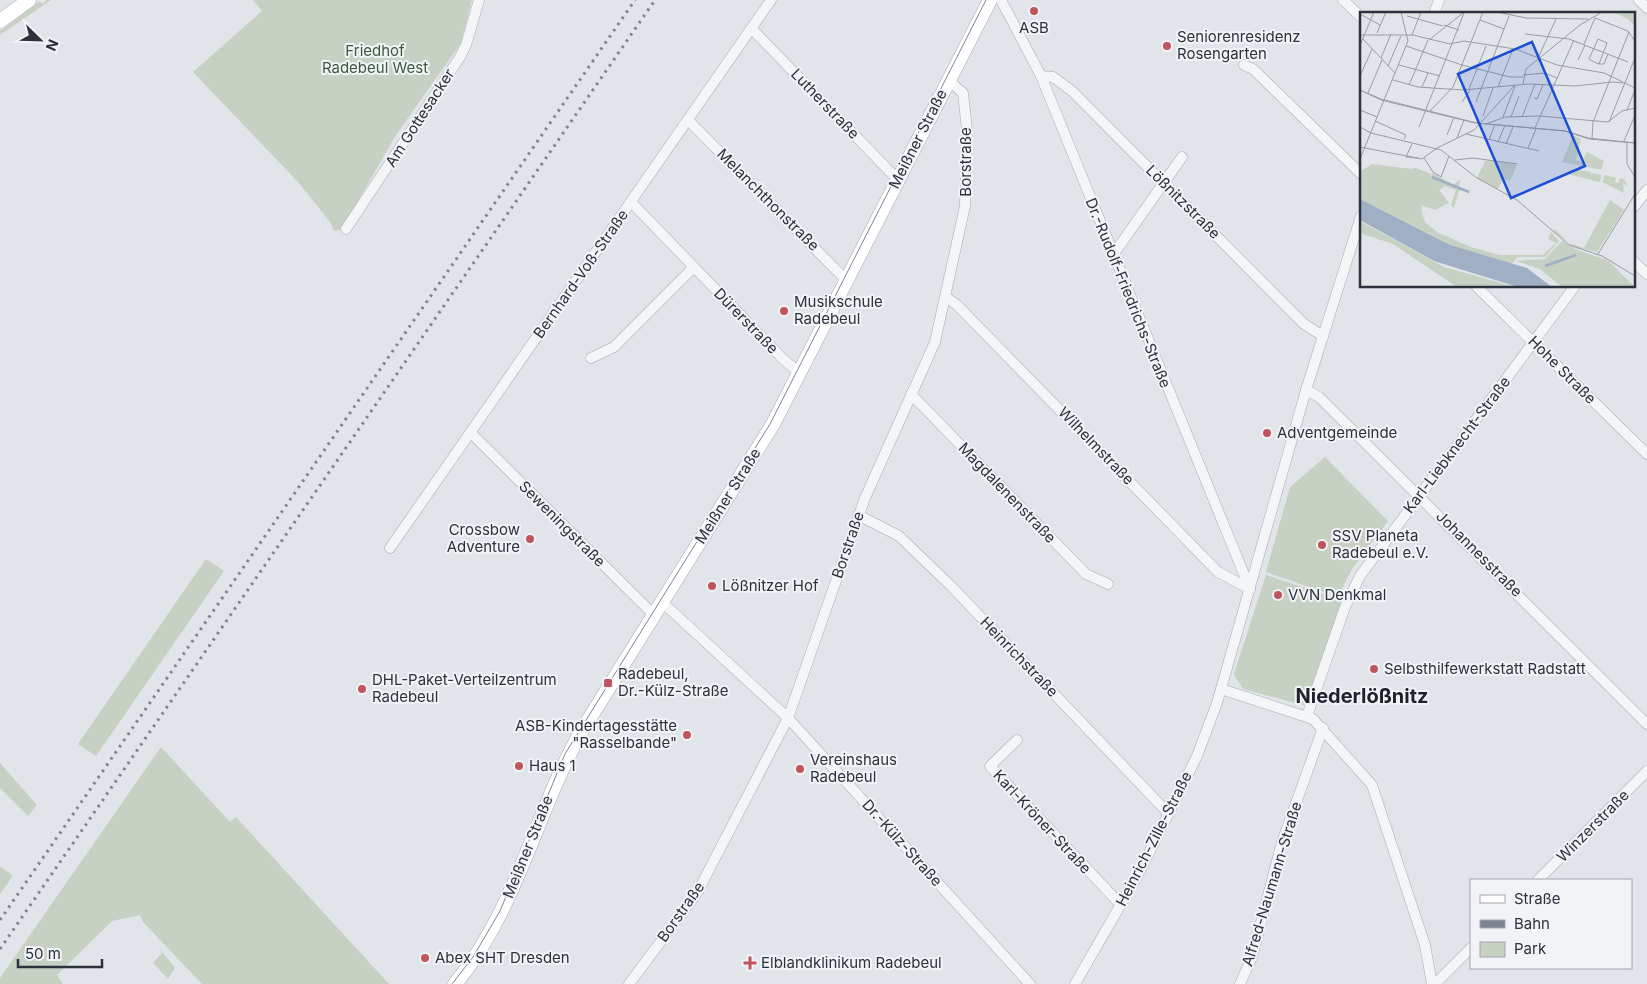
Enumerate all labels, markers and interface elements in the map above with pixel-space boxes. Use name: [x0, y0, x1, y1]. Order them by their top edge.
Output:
marker: ASB: [1028, 5, 1040, 17]
inset map: [1360, 12, 1634, 288]
north arrow: [15, 15, 65, 65]
place label: ASB: [1019, 18, 1049, 37]
place label: Seniorenresidenz Rosengarten: [1177, 27, 1301, 63]
text: N: [43, 37, 62, 54]
marker: Seniorenresidenz Rosengarten: [1161, 40, 1173, 52]
park label: Friedhof Radebeul West: [322, 41, 428, 77]
street label: Am Gottesacker: [381, 65, 459, 170]
street label: Lutherstraße: [787, 65, 864, 143]
street label: Meißner Straße: [884, 86, 951, 192]
street label: Borstraße: [956, 127, 975, 197]
street label: Melanchthonstraße: [713, 144, 824, 255]
street label: Lößnitzstraße: [1142, 161, 1224, 243]
street label: Dr.-Rudolf-Friedrichs-Straße: [1082, 195, 1175, 391]
street label: Bernhard-Voß-Straße: [529, 206, 632, 342]
street label: Dürerstraße: [710, 284, 782, 358]
place label: Musikschule Radebeul: [794, 292, 883, 328]
marker: Musikschule Radebeul: [778, 305, 790, 317]
street label: Hohe Straße: [1524, 332, 1600, 408]
street label: Karl-Liebknecht-Straße: [1399, 373, 1514, 517]
street label: Wilhelmstraße: [1054, 403, 1138, 489]
place label: Adventgemeinde: [1277, 423, 1397, 442]
marker: Adventgemeinde: [1261, 427, 1273, 439]
street label: Magdalenenstraße: [954, 438, 1060, 547]
street label: Meißner Straße: [691, 444, 765, 547]
street label: Seweningstraße: [515, 477, 609, 571]
street label: Johannesstraße: [1432, 507, 1526, 601]
street label: Borstraße: [827, 509, 868, 581]
place label: Crossbow Adventure: [447, 520, 520, 556]
place label: SSV Planeta Radebeul e.V.: [1332, 526, 1429, 562]
marker: Crossbow Adventure: [524, 533, 536, 545]
marker: SSV Planeta Radebeul e.V.: [1316, 539, 1328, 551]
place label: Lößnitzer Hof: [722, 576, 819, 595]
marker: Lößnitzer Hof: [706, 580, 718, 592]
place label: VVN Denkmal: [1288, 585, 1386, 604]
marker: VVN Denkmal: [1272, 589, 1284, 601]
street label: Heinrichstraße: [976, 613, 1062, 701]
place label: Selbsthilfewerkstatt Radstatt: [1384, 659, 1586, 678]
marker: Selbsthilfewerkstatt Radstatt: [1368, 663, 1380, 675]
place label: Radebeul, Dr.-Külz-Straße: [618, 664, 729, 700]
place label: DHL-Paket-Verteilzentrum Radebeul: [372, 670, 557, 706]
marker: Radebeul, Dr.-Külz-Straße: [602, 677, 614, 689]
marker: DHL-Paket-Verteilzentrum Radebeul: [356, 683, 368, 695]
district label: Niederlößnitz: [1295, 684, 1429, 708]
place label: ASB-Kindertagesstätte "Rasselbande": [515, 716, 677, 752]
marker: ASB-Kindertagesstätte "Rasselbande": [681, 729, 693, 741]
place label: Vereinshaus Radebeul: [810, 750, 897, 786]
place label: Haus 1: [529, 756, 576, 775]
marker: Haus 1: [513, 760, 525, 772]
marker: Vereinshaus Radebeul: [794, 763, 806, 775]
street label: Karl-Kröner-Straße: [989, 766, 1096, 878]
street label: Heinrich-Zille-Straße: [1111, 768, 1196, 909]
street label: Winzerstraße: [1552, 785, 1633, 866]
street label: Meißner Straße: [498, 793, 557, 901]
street label: Dr.-Külz-Straße: [858, 795, 946, 890]
street label: Alfred-Naumann-Straße: [1237, 799, 1306, 968]
street label: Borstraße: [653, 878, 708, 946]
legend: [1470, 879, 1632, 969]
text: Straße: [1514, 889, 1561, 908]
text: Bahn: [1514, 914, 1550, 933]
scale bar: [18, 936, 101, 968]
text: Park: [1514, 939, 1547, 958]
text: 50 m: [25, 944, 61, 963]
place label: Abex SHT Dresden: [435, 948, 570, 967]
marker: Abex SHT Dresden: [419, 952, 431, 964]
place label: Elblandklinikum Radebeul: [761, 953, 942, 972]
marker: Elblandklinikum Radebeul: [743, 956, 757, 970]

